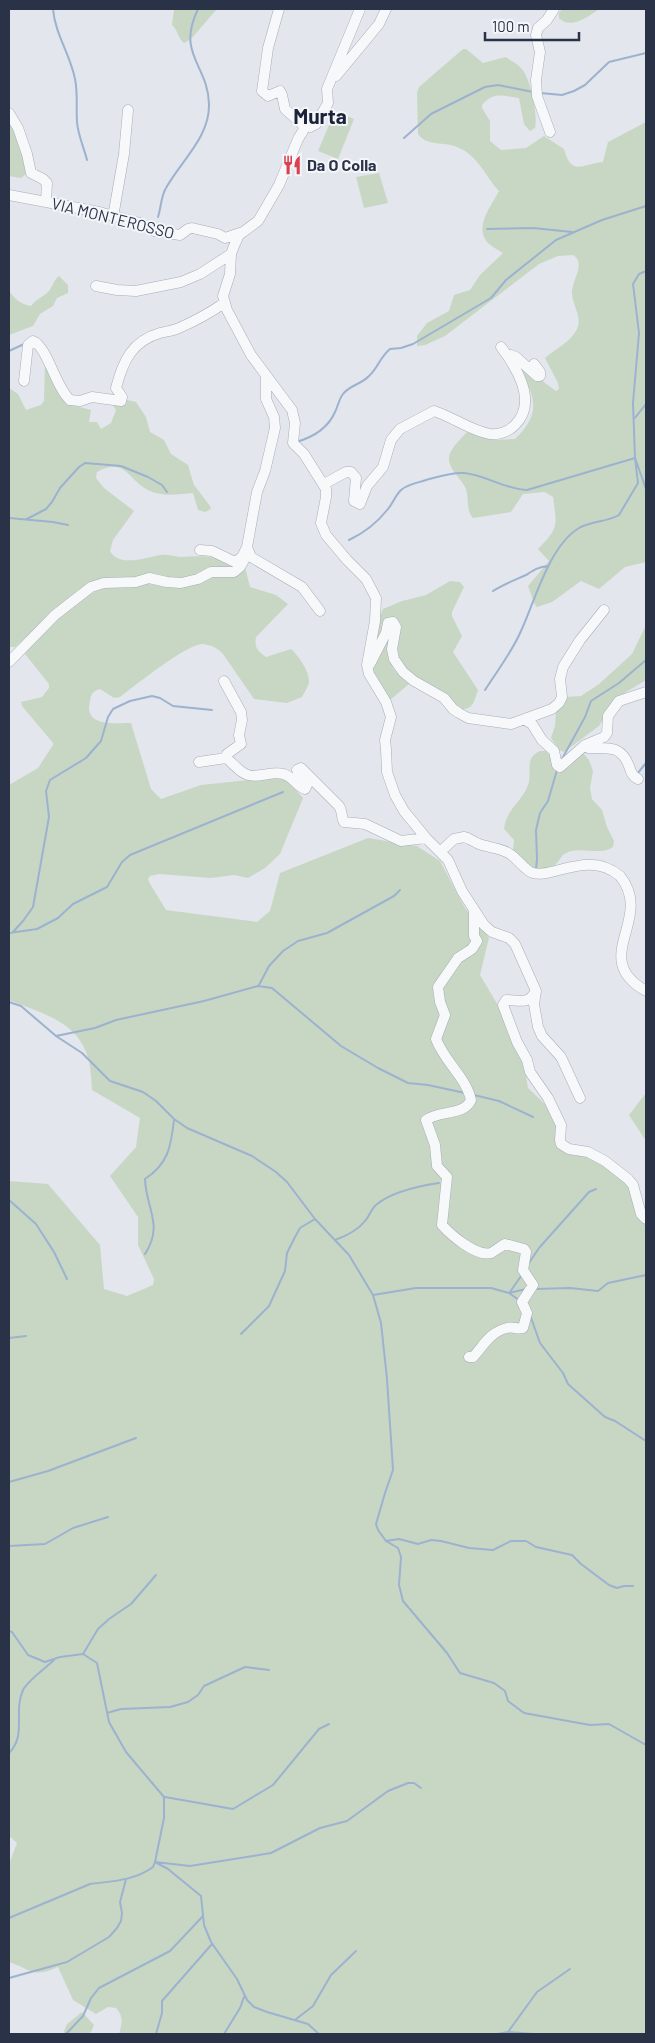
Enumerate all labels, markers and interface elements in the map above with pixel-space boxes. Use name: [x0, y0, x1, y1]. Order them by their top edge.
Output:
scale bar: [485, 10, 579, 42]
text: 100 m: [492, 17, 530, 35]
district label: Murta: [293, 103, 347, 128]
restaurant icon: Da O Colla: [281, 154, 303, 176]
place label: Da O Colla: [307, 155, 377, 174]
street label: VIA MONTEROSSO: [50, 193, 176, 242]

